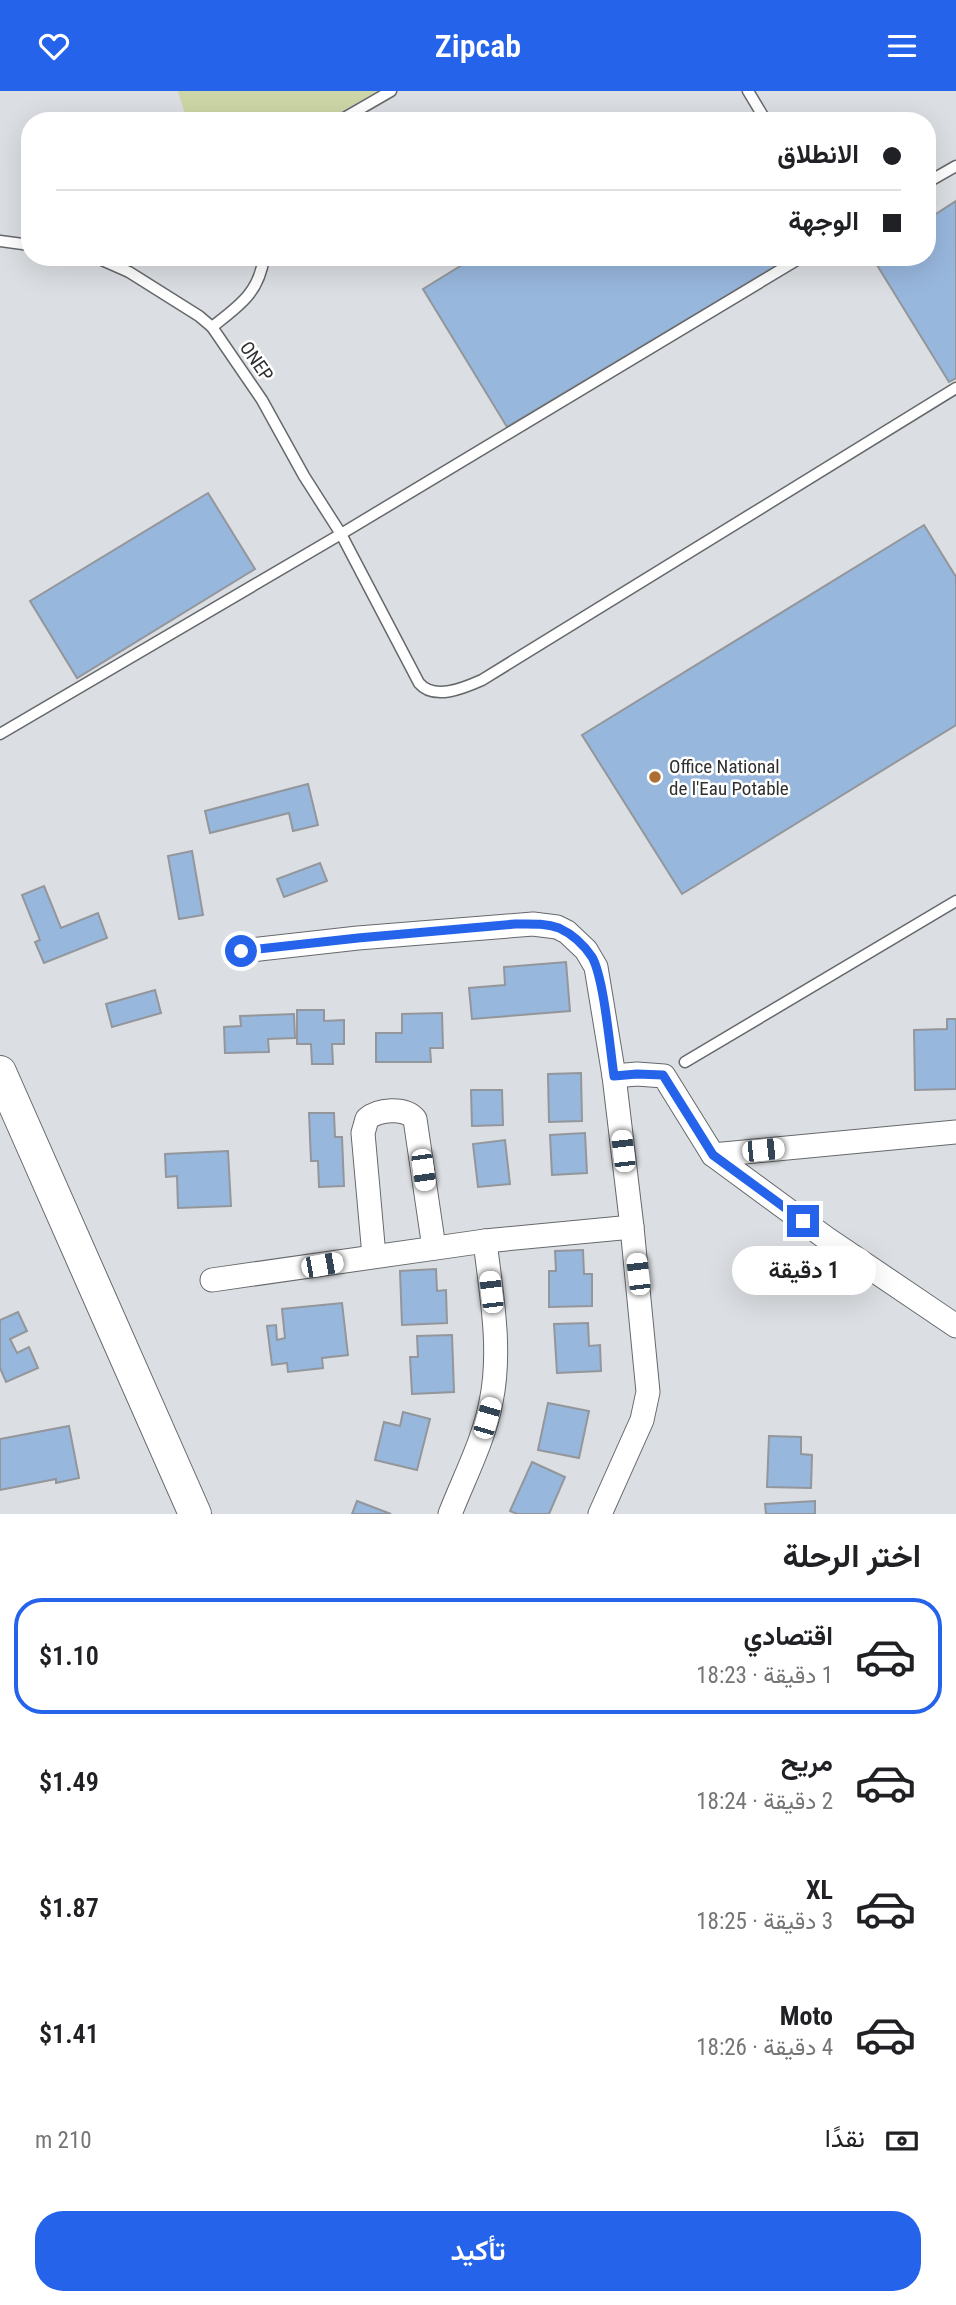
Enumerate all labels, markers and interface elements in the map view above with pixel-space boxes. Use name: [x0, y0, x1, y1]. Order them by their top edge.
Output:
icon: heart: [35, 27, 73, 65]
text: Zipcab: [435, 27, 521, 65]
icon: menu: [883, 27, 921, 65]
text: الانطلاق: [777, 139, 859, 169]
text: الوجهة: [788, 206, 859, 236]
street label: ONEP: [235, 337, 278, 386]
place label: Office National de l'Eau Potable: [669, 755, 789, 800]
marker: Office National de l'Eau Potable: [647, 769, 663, 785]
route start: [225, 935, 257, 967]
car: [611, 1129, 636, 1173]
car: [742, 1137, 785, 1163]
car: [410, 1148, 437, 1192]
route end: [787, 1205, 819, 1237]
callout: 1 دقيقة: [731, 1245, 875, 1295]
car: [300, 1251, 345, 1279]
car: [626, 1252, 651, 1296]
text: 1 دقيقة: [769, 1257, 839, 1284]
car: [479, 1270, 504, 1314]
car: [472, 1395, 503, 1441]
text: اختر الرحلة: [782, 1537, 921, 1575]
text: اقتصادي: [744, 1621, 833, 1651]
icon: car: [854, 1625, 917, 1688]
text: $1.10: [39, 1641, 99, 1671]
text: 1 دقيقة · 18:23: [696, 1662, 833, 1689]
text: مريح: [781, 1747, 833, 1777]
icon: car: [854, 1751, 917, 1814]
text: $1.49: [39, 1767, 99, 1797]
text: 2 دقيقة · 18:24: [696, 1788, 833, 1815]
text: XL: [806, 1875, 833, 1905]
icon: car: [854, 1877, 917, 1940]
text: $1.87: [39, 1893, 99, 1923]
text: 3 دقيقة · 18:25: [696, 1908, 833, 1935]
text: Moto: [780, 2001, 833, 2031]
icon: car: [854, 2003, 917, 2066]
text: $1.41: [39, 2019, 99, 2049]
text: 4 دقيقة · 18:26: [696, 2034, 833, 2061]
icon: cash: [883, 2122, 921, 2160]
text: نقدًا: [825, 2123, 865, 2153]
text: 210 m: [35, 2127, 92, 2154]
button: تأكيد: [35, 2211, 921, 2291]

